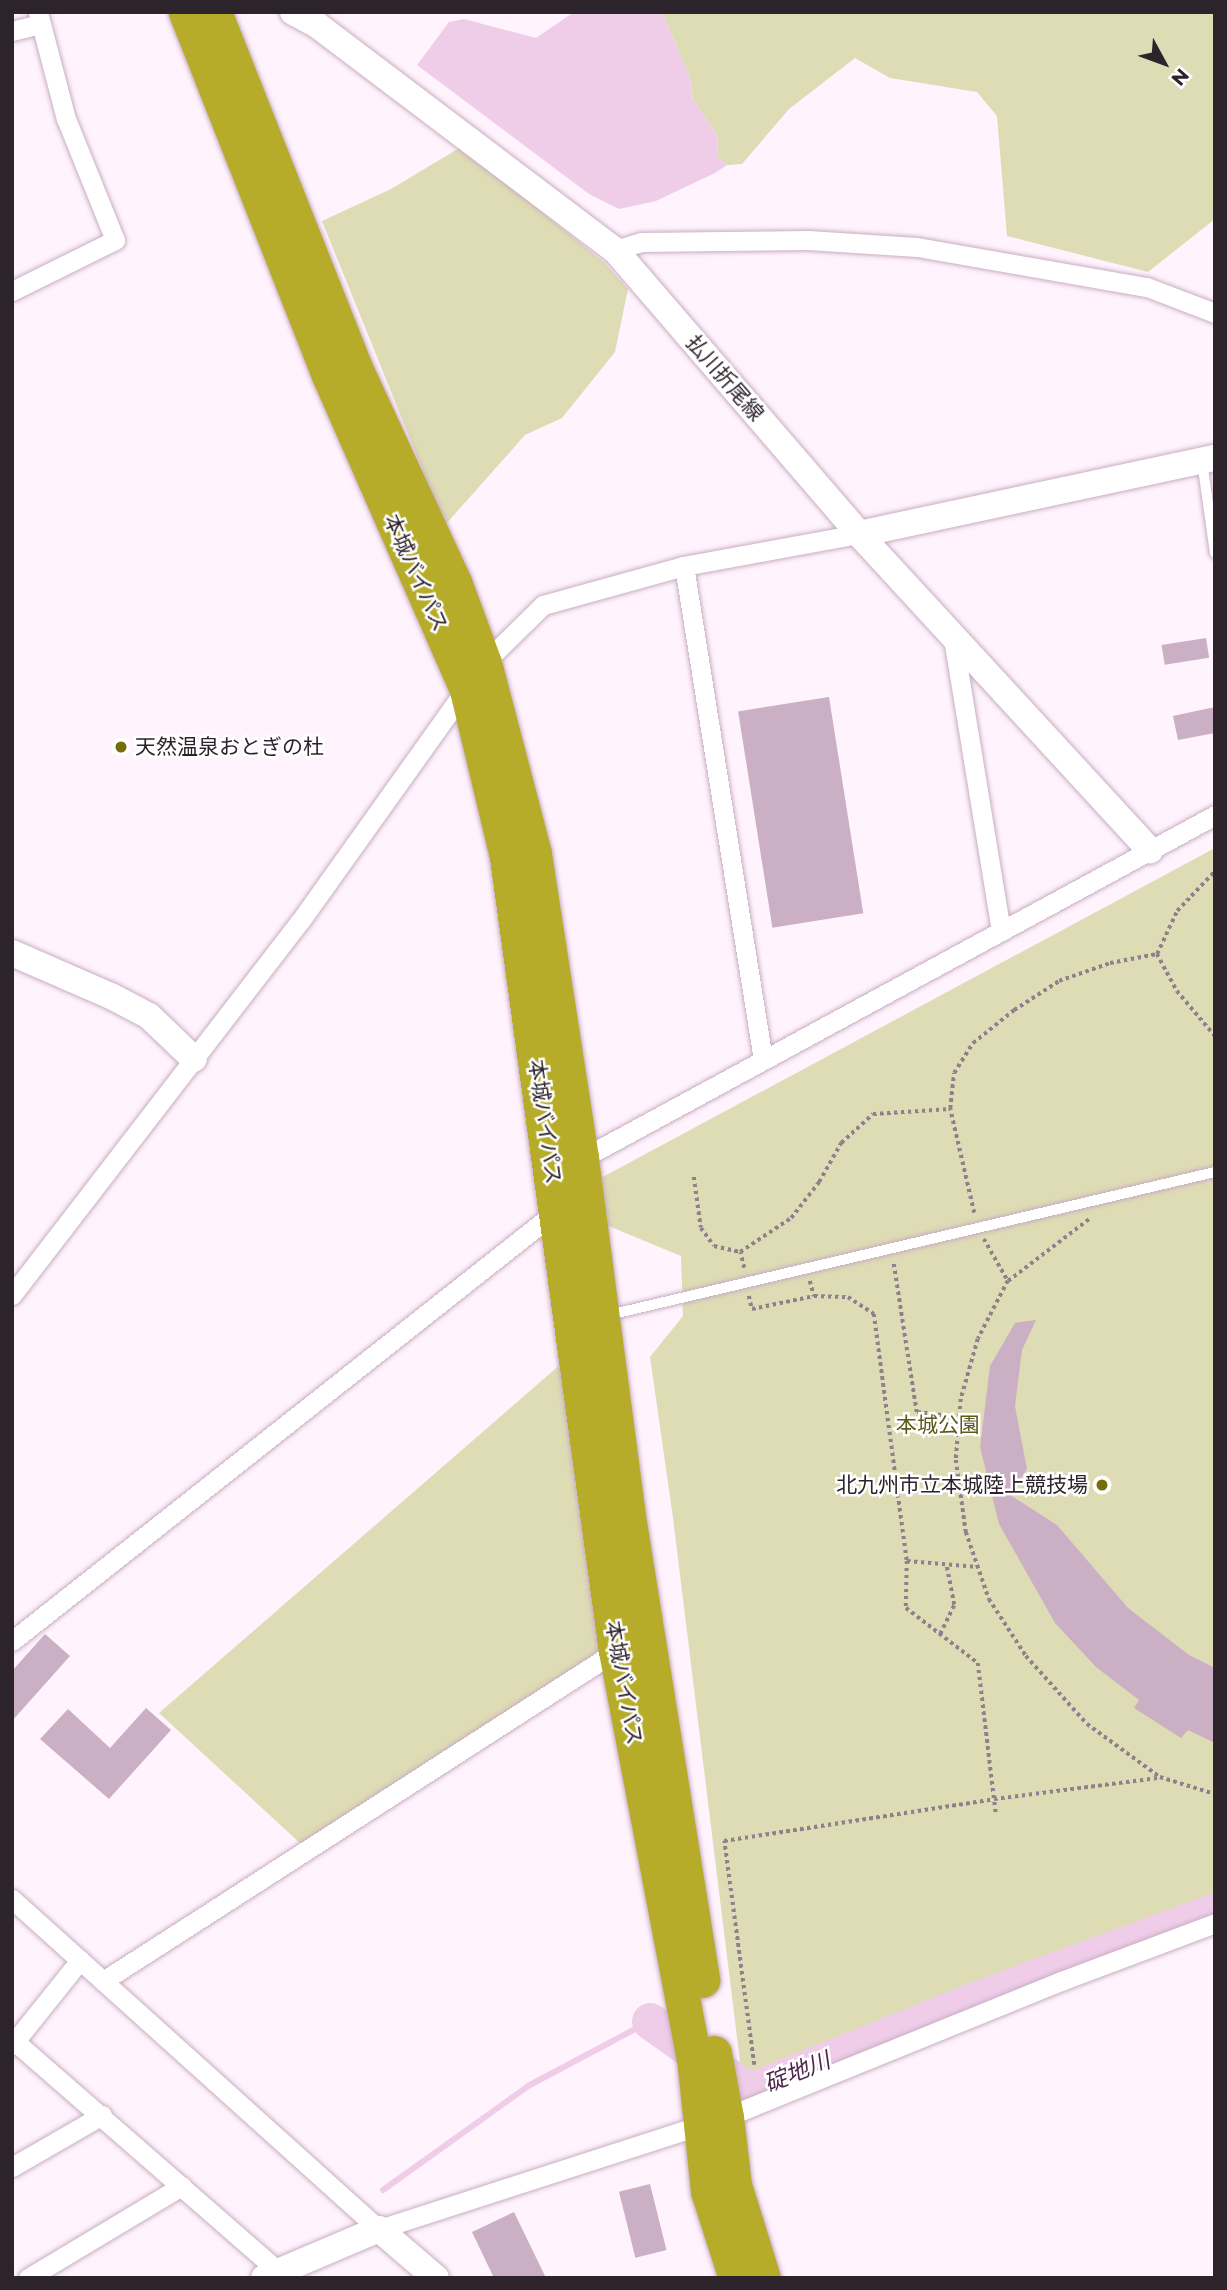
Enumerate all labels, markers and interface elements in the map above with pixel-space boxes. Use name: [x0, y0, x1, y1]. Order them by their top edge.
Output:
north arrow: [1129, 28, 1199, 98]
text: N: [1167, 64, 1194, 90]
street label: 払川折尾線: [681, 330, 769, 426]
street label: 本城バイパス: [379, 510, 453, 636]
place label: 天然温泉おとぎの杜: [135, 734, 324, 760]
marker: 天然温泉おとぎの杜: [113, 739, 129, 755]
street label: 本城バイパス: [524, 1058, 566, 1186]
park label: 本城公園: [896, 1412, 980, 1438]
place label: 北九州市立本城陸上競技場: [836, 1472, 1088, 1498]
marker: 北九州市立本城陸上競技場: [1094, 1477, 1110, 1493]
street label: 本城バイパス: [601, 1619, 647, 1747]
water label: 碇地川: [760, 2046, 834, 2098]

